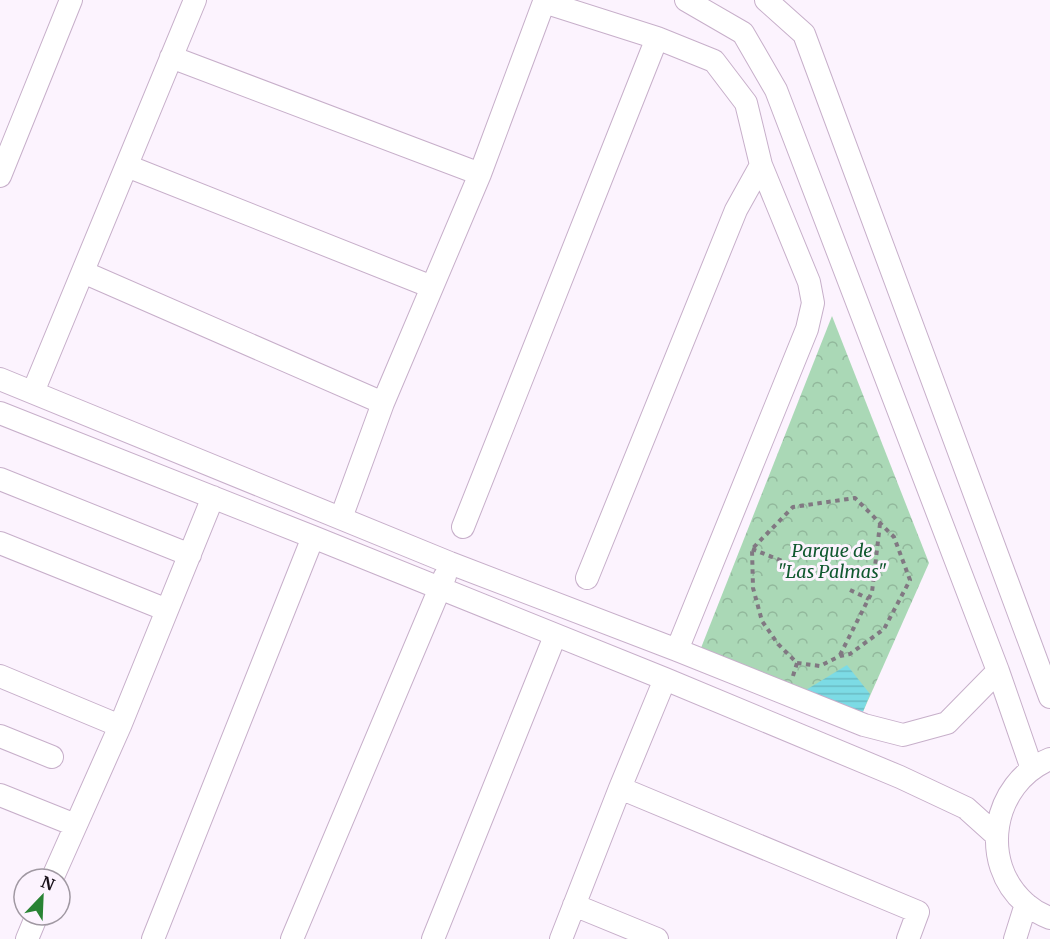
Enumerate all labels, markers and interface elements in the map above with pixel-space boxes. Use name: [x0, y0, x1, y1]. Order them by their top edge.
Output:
park label: Parque de "Las Palmas": [777, 539, 887, 583]
north arrow: [12, 867, 72, 927]
text: N: [38, 872, 58, 895]

